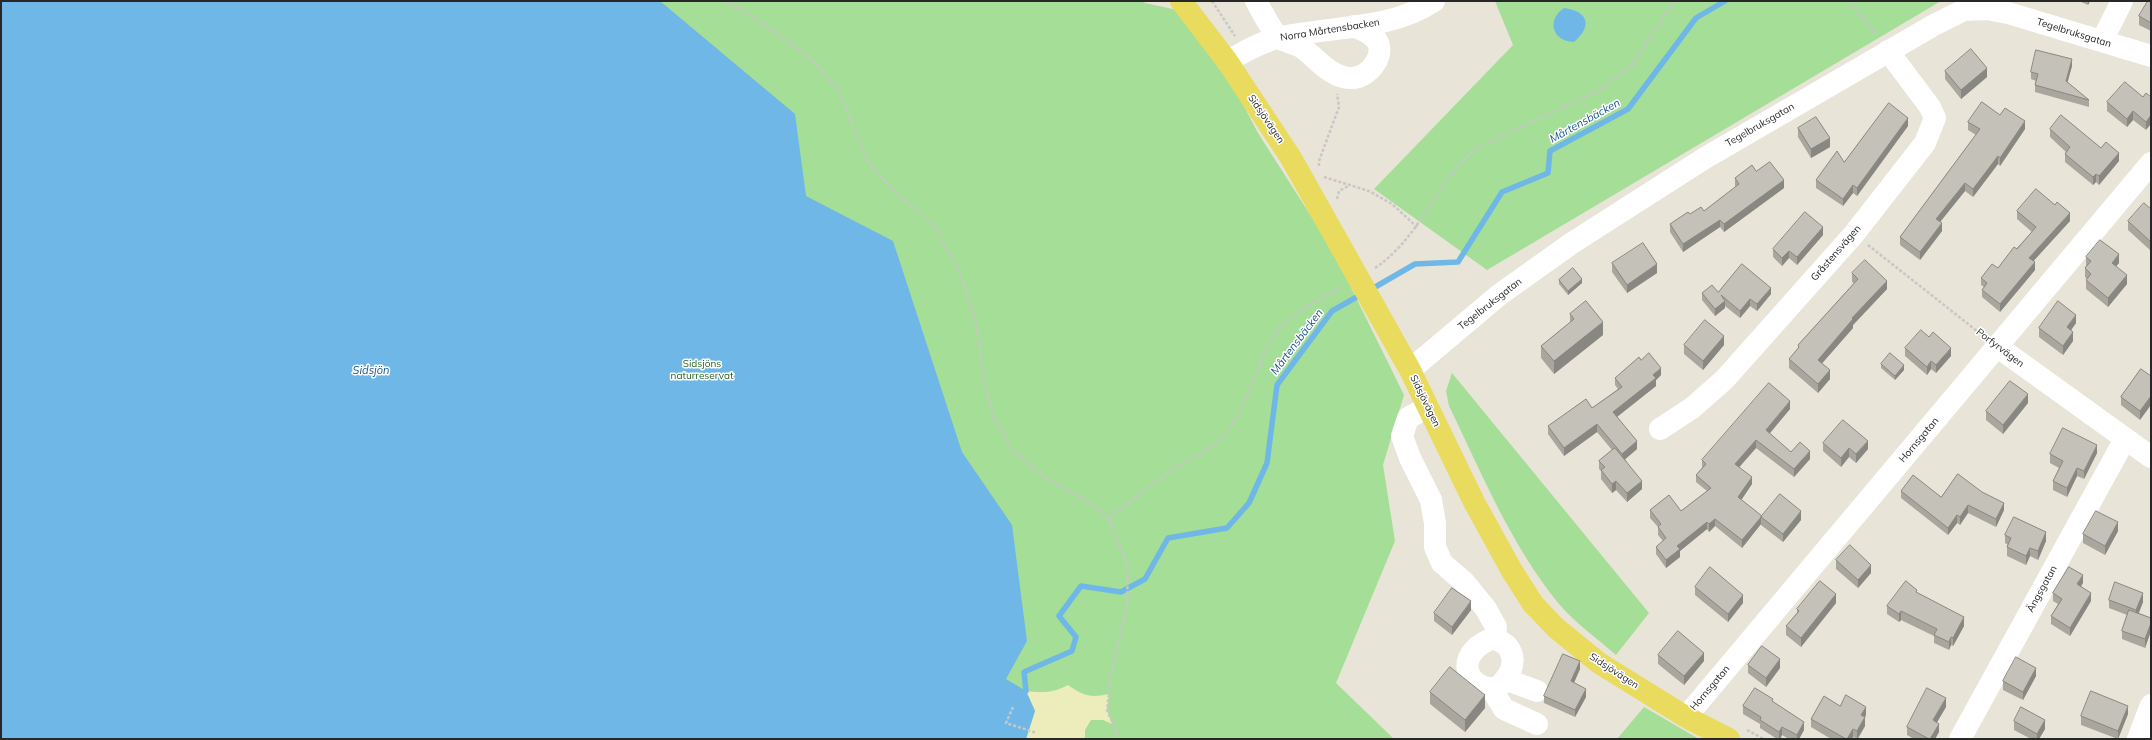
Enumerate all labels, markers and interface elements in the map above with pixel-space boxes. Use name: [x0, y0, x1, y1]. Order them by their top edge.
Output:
street label: Norra Mårtensbacken: [1279, 16, 1381, 44]
street label: Tegelbruksgatan: [2035, 16, 2113, 50]
street label: Sidsjövägen: [1245, 92, 1287, 146]
water label: Mårtensbäcken: [1547, 96, 1623, 146]
street label: Tegelbruksgatan: [1723, 100, 1797, 150]
street label: Gråstensvägen: [1808, 223, 1864, 283]
street label: Tegelbruksgatan: [1456, 275, 1524, 333]
water label: Mårtensbäcken: [1268, 307, 1326, 377]
street label: Porfyrvägen: [1974, 326, 2026, 370]
park label: Sidsjöns naturreservat: [671, 358, 733, 382]
water label: Sidsjön: [353, 364, 389, 378]
street label: Sidsjövägen: [1407, 373, 1443, 429]
street label: Hornsgatan: [1897, 415, 1941, 465]
street label: Ängsgatan: [2024, 564, 2060, 614]
street label: Sidsjövägen: [1587, 651, 1641, 691]
street label: Hornsgatan: [1688, 663, 1732, 713]

